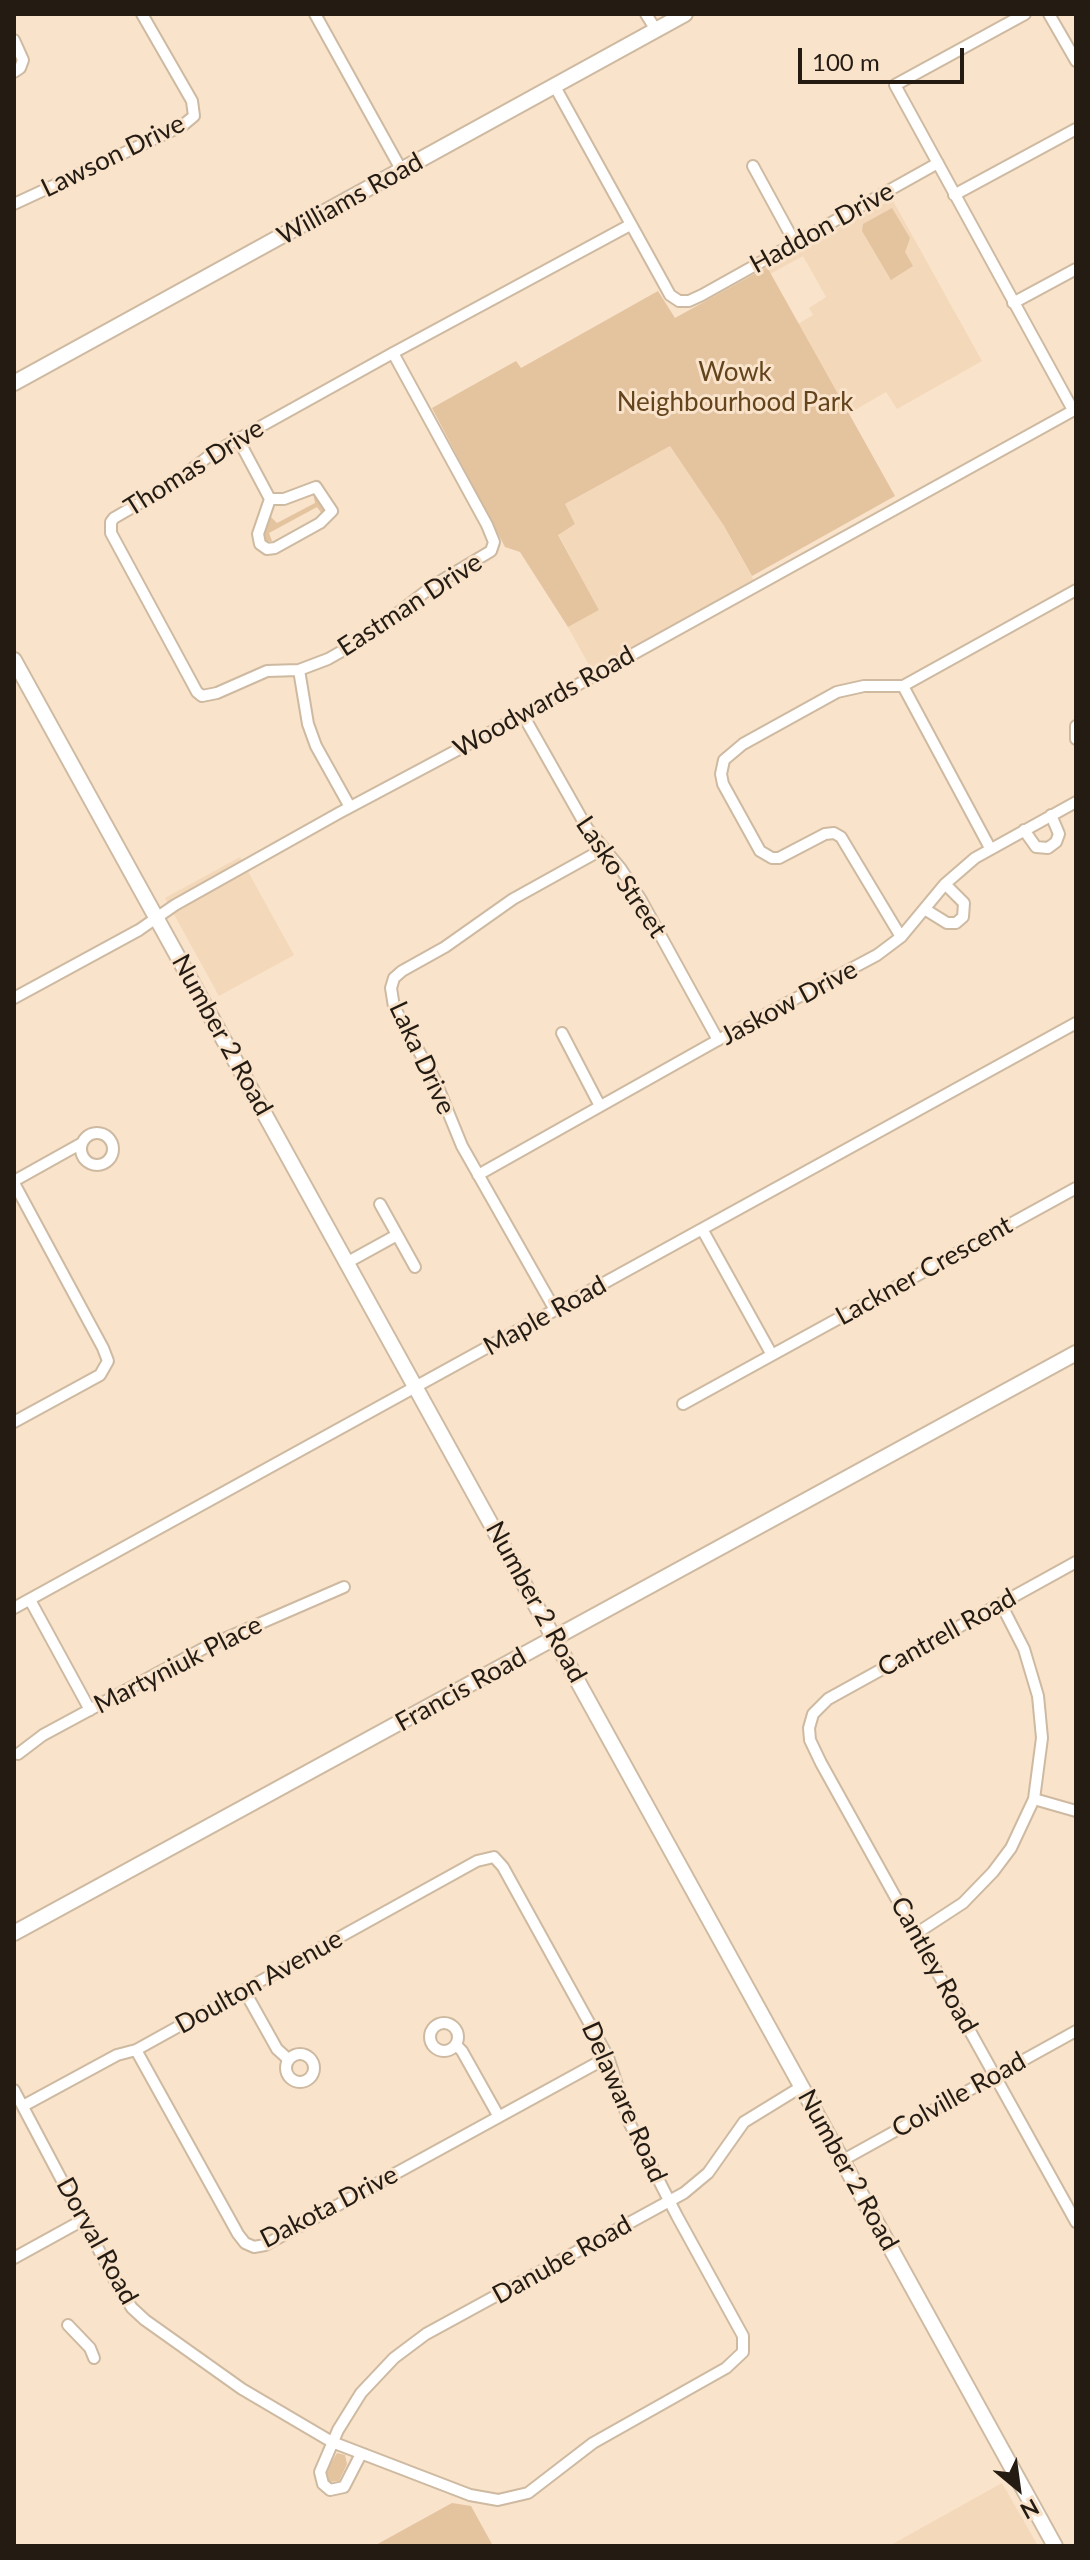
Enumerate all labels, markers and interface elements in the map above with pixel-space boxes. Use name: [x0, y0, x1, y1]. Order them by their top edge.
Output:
scale bar: [802, 32, 968, 82]
text: 100 m: [812, 47, 880, 76]
street label: Lawson Drive: [36, 108, 190, 204]
street label: Williams Road: [272, 146, 428, 252]
street label: Haddon Drive: [745, 176, 899, 280]
park label: Wowk Neighbourhood Park: [617, 357, 853, 418]
street label: Thomas Drive: [118, 413, 270, 523]
street label: Eastman Drive: [332, 547, 488, 663]
street label: Woodwards Road: [448, 639, 640, 765]
street label: Lasko Street: [569, 810, 673, 944]
street label: Number 2 Road: [165, 949, 279, 1121]
street label: Jaskow Drive: [715, 954, 863, 1052]
street label: Laka Drive: [382, 997, 462, 1119]
street label: Lackner Crescent: [830, 1210, 1018, 1332]
street label: Maple Road: [478, 1270, 612, 1362]
street label: Number 2 Road: [479, 1516, 593, 1688]
street label: Cantrell Road: [872, 1582, 1022, 1684]
street label: Martyniuk Place: [89, 1609, 267, 1721]
street label: Francis Road: [390, 1641, 532, 1739]
street label: Cantley Road: [884, 1891, 984, 2039]
street label: Doulton Avenue: [170, 1923, 348, 2041]
street label: Delaware Road: [575, 2017, 673, 2187]
street label: Colville Road: [887, 2045, 1031, 2145]
street label: Number 2 Road: [791, 2084, 905, 2256]
street label: Dakota Drive: [255, 2159, 403, 2255]
street label: Dorval Road: [49, 2172, 145, 2310]
street label: Danube Road: [487, 2209, 637, 2311]
north arrow: [978, 2448, 1058, 2528]
text: N: [1016, 2494, 1044, 2525]

